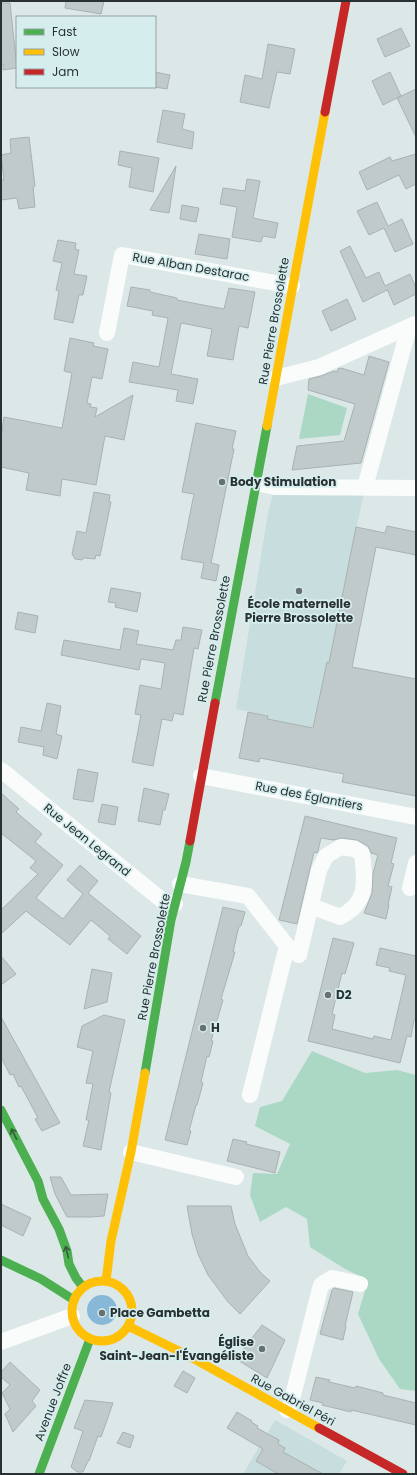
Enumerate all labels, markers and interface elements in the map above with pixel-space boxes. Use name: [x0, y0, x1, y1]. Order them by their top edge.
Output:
legend: [16, 16, 156, 88]
text: Fast: [52, 23, 77, 40]
text: Slow: [52, 43, 80, 60]
text: Jam: [52, 63, 79, 80]
street label: Rue Alban Destarac: [131, 248, 251, 285]
street label: Rue Pierre Brossolette: [254, 256, 293, 386]
place label: Body Stimulation: [230, 473, 336, 490]
marker: Body Stimulation: [217, 477, 227, 487]
street label: Rue Pierre Brossolette: [193, 574, 234, 704]
marker: École maternelle Pierre Brossolette: [294, 586, 304, 596]
place label: École maternelle Pierre Brossolette: [245, 595, 354, 626]
street label: Rue des Églantiers: [254, 777, 364, 814]
street label: Rue Jean Legrand: [40, 799, 134, 880]
street label: Rue Pierre Brossolette: [133, 892, 174, 1022]
place label: D2: [336, 986, 352, 1003]
marker: D2: [323, 990, 333, 1000]
place label: H: [211, 1019, 220, 1036]
marker: H: [198, 1023, 208, 1033]
one-way arrow: [10, 1129, 17, 1141]
one-way arrow: [62, 1246, 70, 1259]
place label: Place Gambetta: [110, 1304, 210, 1321]
marker: Place Gambetta: [97, 1308, 107, 1318]
place label: Église Saint-Jean-l'Évangéliste: [99, 1333, 255, 1364]
marker: Église Saint-Jean-l'Évangéliste: [257, 1344, 267, 1354]
street label: Avenue Joffre: [30, 1360, 75, 1443]
street label: Rue Gabriel Péri: [248, 1369, 339, 1430]

